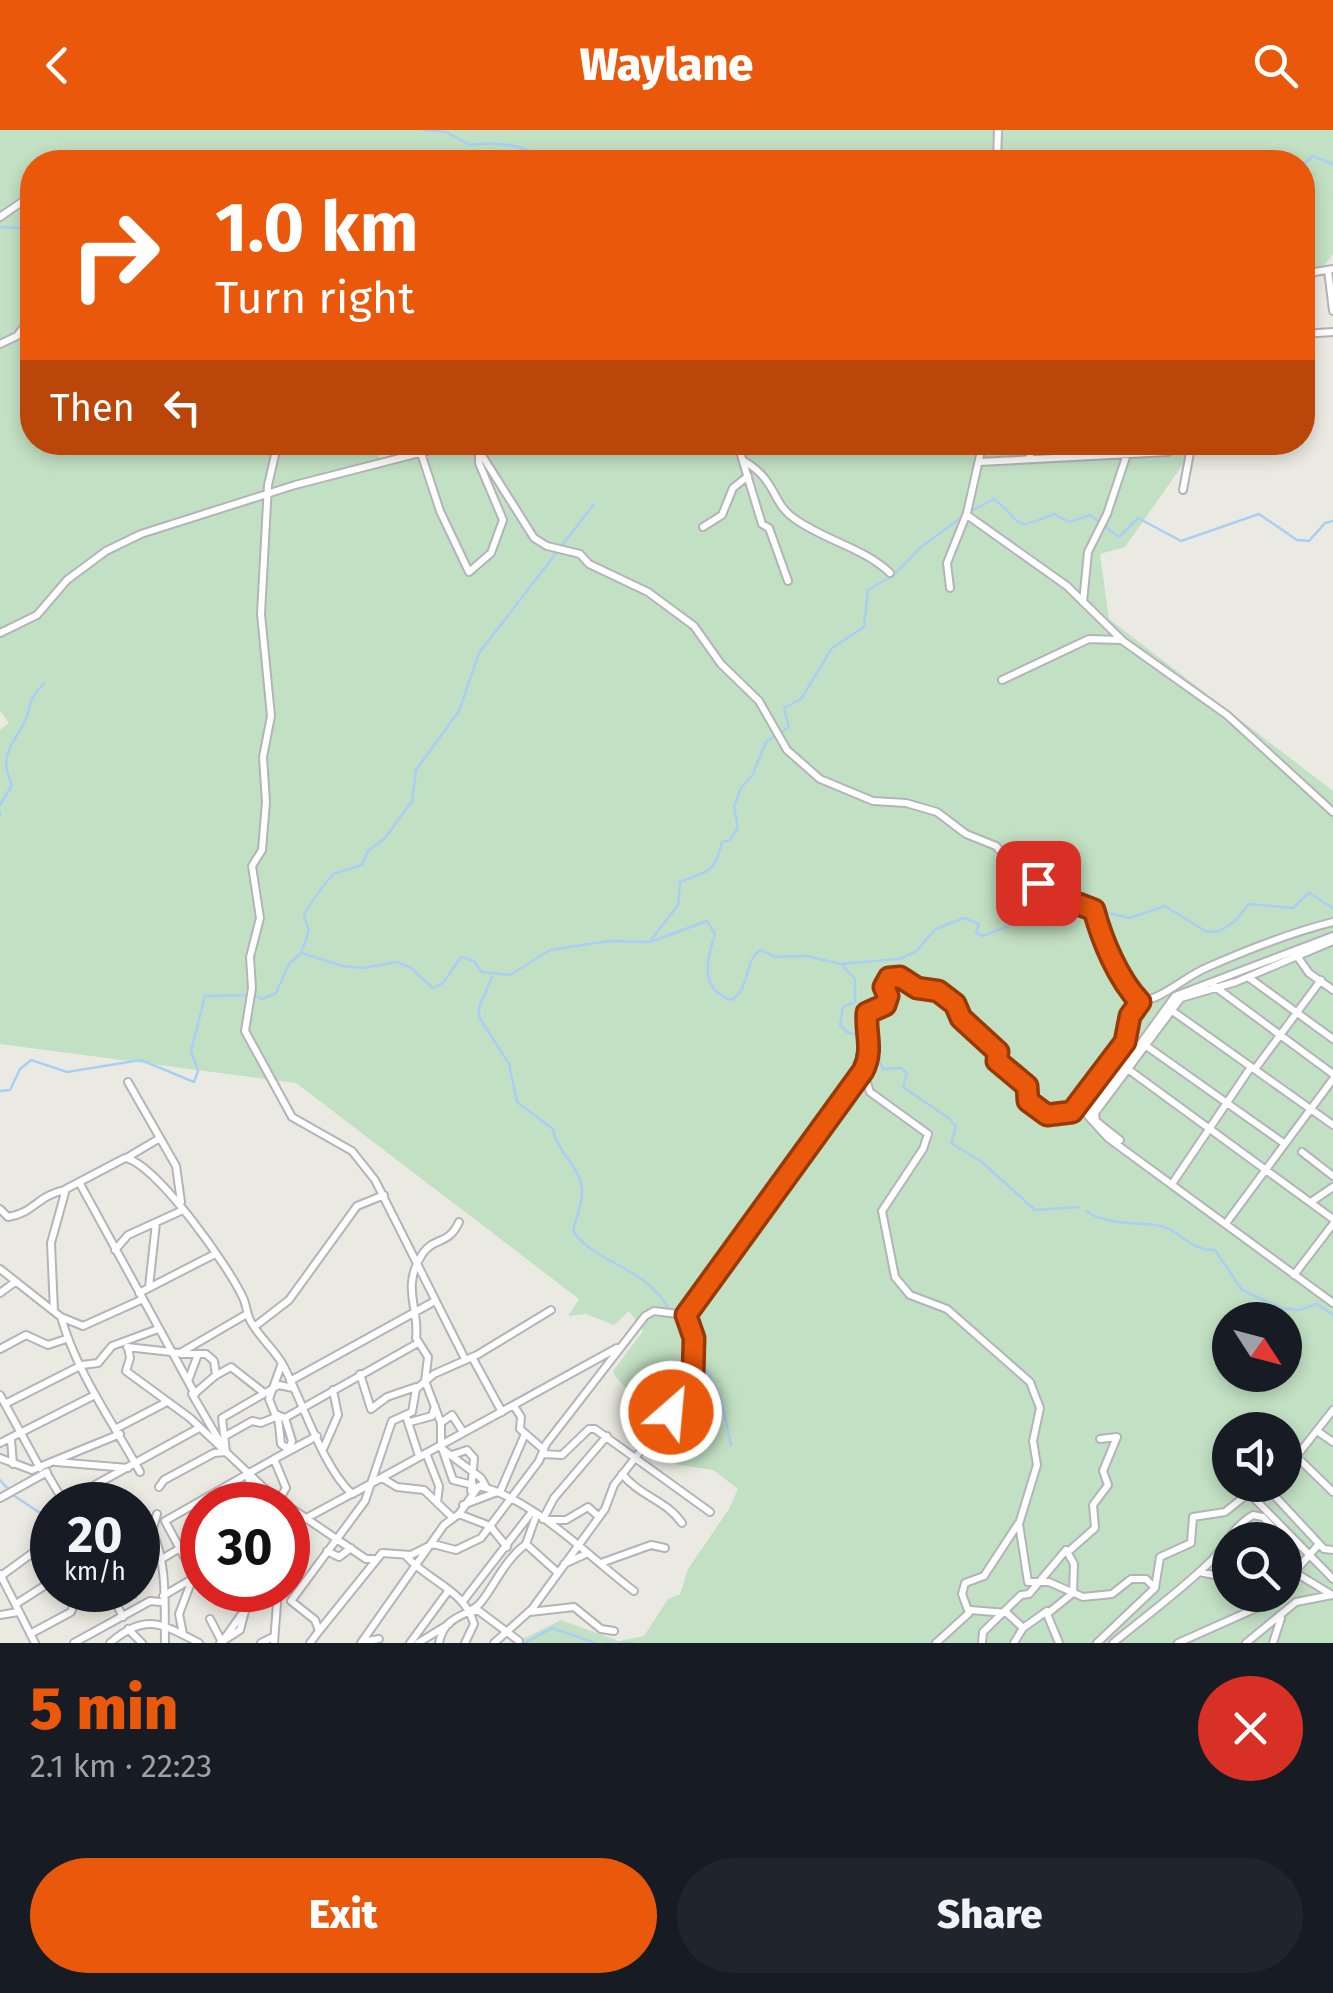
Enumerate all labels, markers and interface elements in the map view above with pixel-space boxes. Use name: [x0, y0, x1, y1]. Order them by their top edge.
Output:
icon: back: [30, 38, 85, 93]
text: Waylane: [580, 38, 753, 92]
icon: search: [1248, 38, 1303, 93]
text: 1.0 km: [215, 186, 419, 270]
icon: right: [50, 190, 180, 320]
text: Turn right: [215, 271, 414, 325]
icon: left: [155, 380, 210, 435]
text: Then: [50, 385, 135, 431]
pin: [996, 841, 1081, 926]
icon: arrive: [1011, 856, 1066, 911]
north arrow: [1212, 1302, 1302, 1392]
map controls: [1212, 1302, 1302, 1612]
position arrow: [619, 1360, 723, 1464]
button: sound: [1212, 1412, 1302, 1502]
speed limit sign: 30: [180, 1482, 310, 1612]
text: 20: [67, 1505, 123, 1565]
button: search: [1212, 1522, 1302, 1612]
text: km/h: [64, 1557, 126, 1587]
text: 5 min: [30, 1673, 178, 1745]
button: close: [1198, 1676, 1303, 1781]
text: 2.1 km · 22:23: [30, 1747, 212, 1785]
button: Exit: [30, 1858, 657, 1973]
button: Share: [677, 1858, 1303, 1973]

